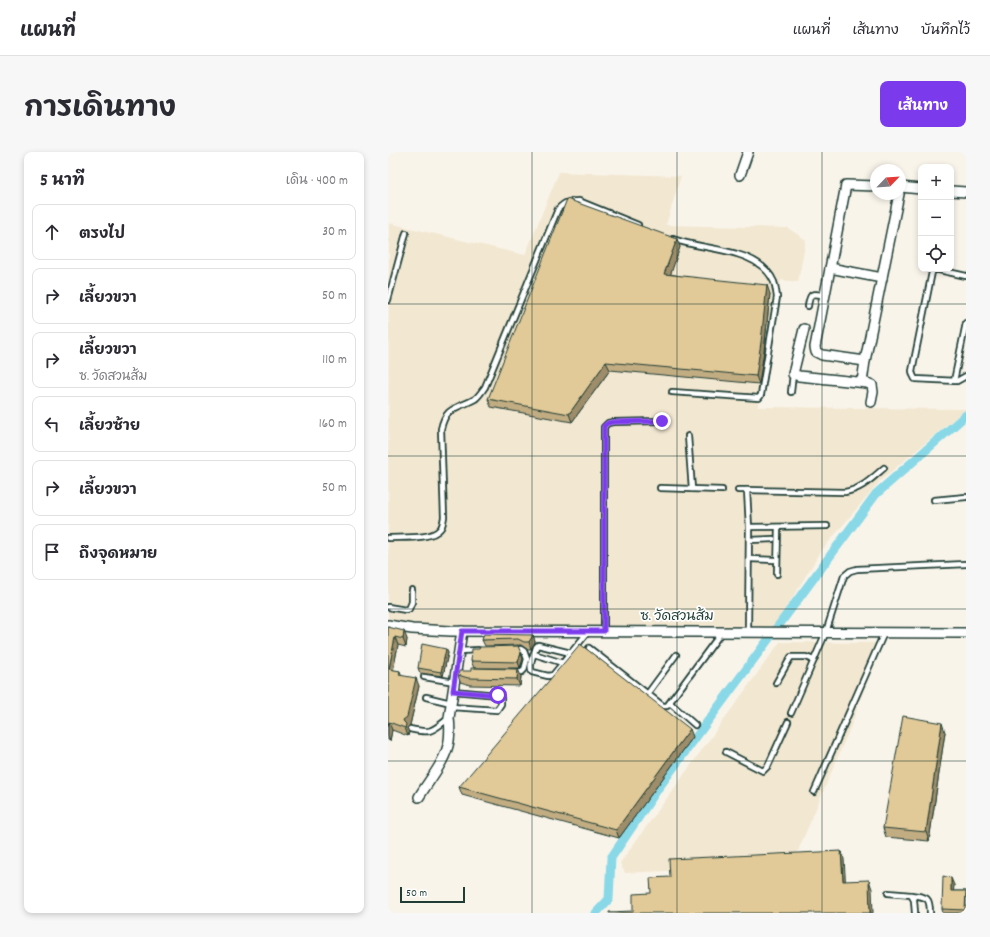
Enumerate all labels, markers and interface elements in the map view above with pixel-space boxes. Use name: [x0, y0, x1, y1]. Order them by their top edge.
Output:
text: แผนที่: [20, 19, 76, 46]
text: แผนที่: [793, 21, 830, 41]
text: เส้นทาง: [852, 21, 899, 41]
text: บันทึกไว้: [921, 21, 970, 41]
button: เส้นทาง: [880, 81, 966, 127]
text: การเดินทาง: [24, 91, 176, 131]
north arrow: [870, 164, 906, 200]
map controls: [918, 164, 954, 272]
button: +: [918, 164, 954, 200]
text: 5 นาที: [40, 170, 85, 194]
text: เดิน · 400 m: [286, 172, 348, 191]
button: −: [918, 200, 954, 236]
icon: ahead: [41, 221, 63, 243]
text: 30 m: [322, 223, 347, 242]
text: ตรงไป: [79, 224, 125, 246]
button: locate: [918, 236, 954, 272]
icon: right: [41, 285, 63, 307]
text: 50 m: [322, 287, 347, 306]
text: เลี้ยวขวา: [79, 288, 137, 310]
text: เลี้ยวขวา: [79, 340, 137, 362]
icon: right: [41, 349, 63, 371]
text: 110 m: [322, 351, 347, 370]
text: ซ. วัดสวนส้ม: [79, 368, 147, 387]
route end: [653, 412, 671, 430]
icon: left: [41, 413, 63, 435]
text: 160 m: [319, 415, 347, 434]
text: เลี้ยวซ้าย: [79, 416, 140, 438]
icon: right: [41, 477, 63, 499]
text: 50 m: [322, 479, 347, 498]
text: เลี้ยวขวา: [79, 480, 137, 502]
icon: arrive: [41, 541, 63, 563]
text: ถึงจุดหมาย: [79, 544, 157, 566]
street label: ซ. วัดสวนส้ม: [640, 607, 714, 627]
route start: [489, 686, 507, 704]
scale bar: [400, 885, 465, 904]
text: 50 m: [406, 886, 427, 902]

